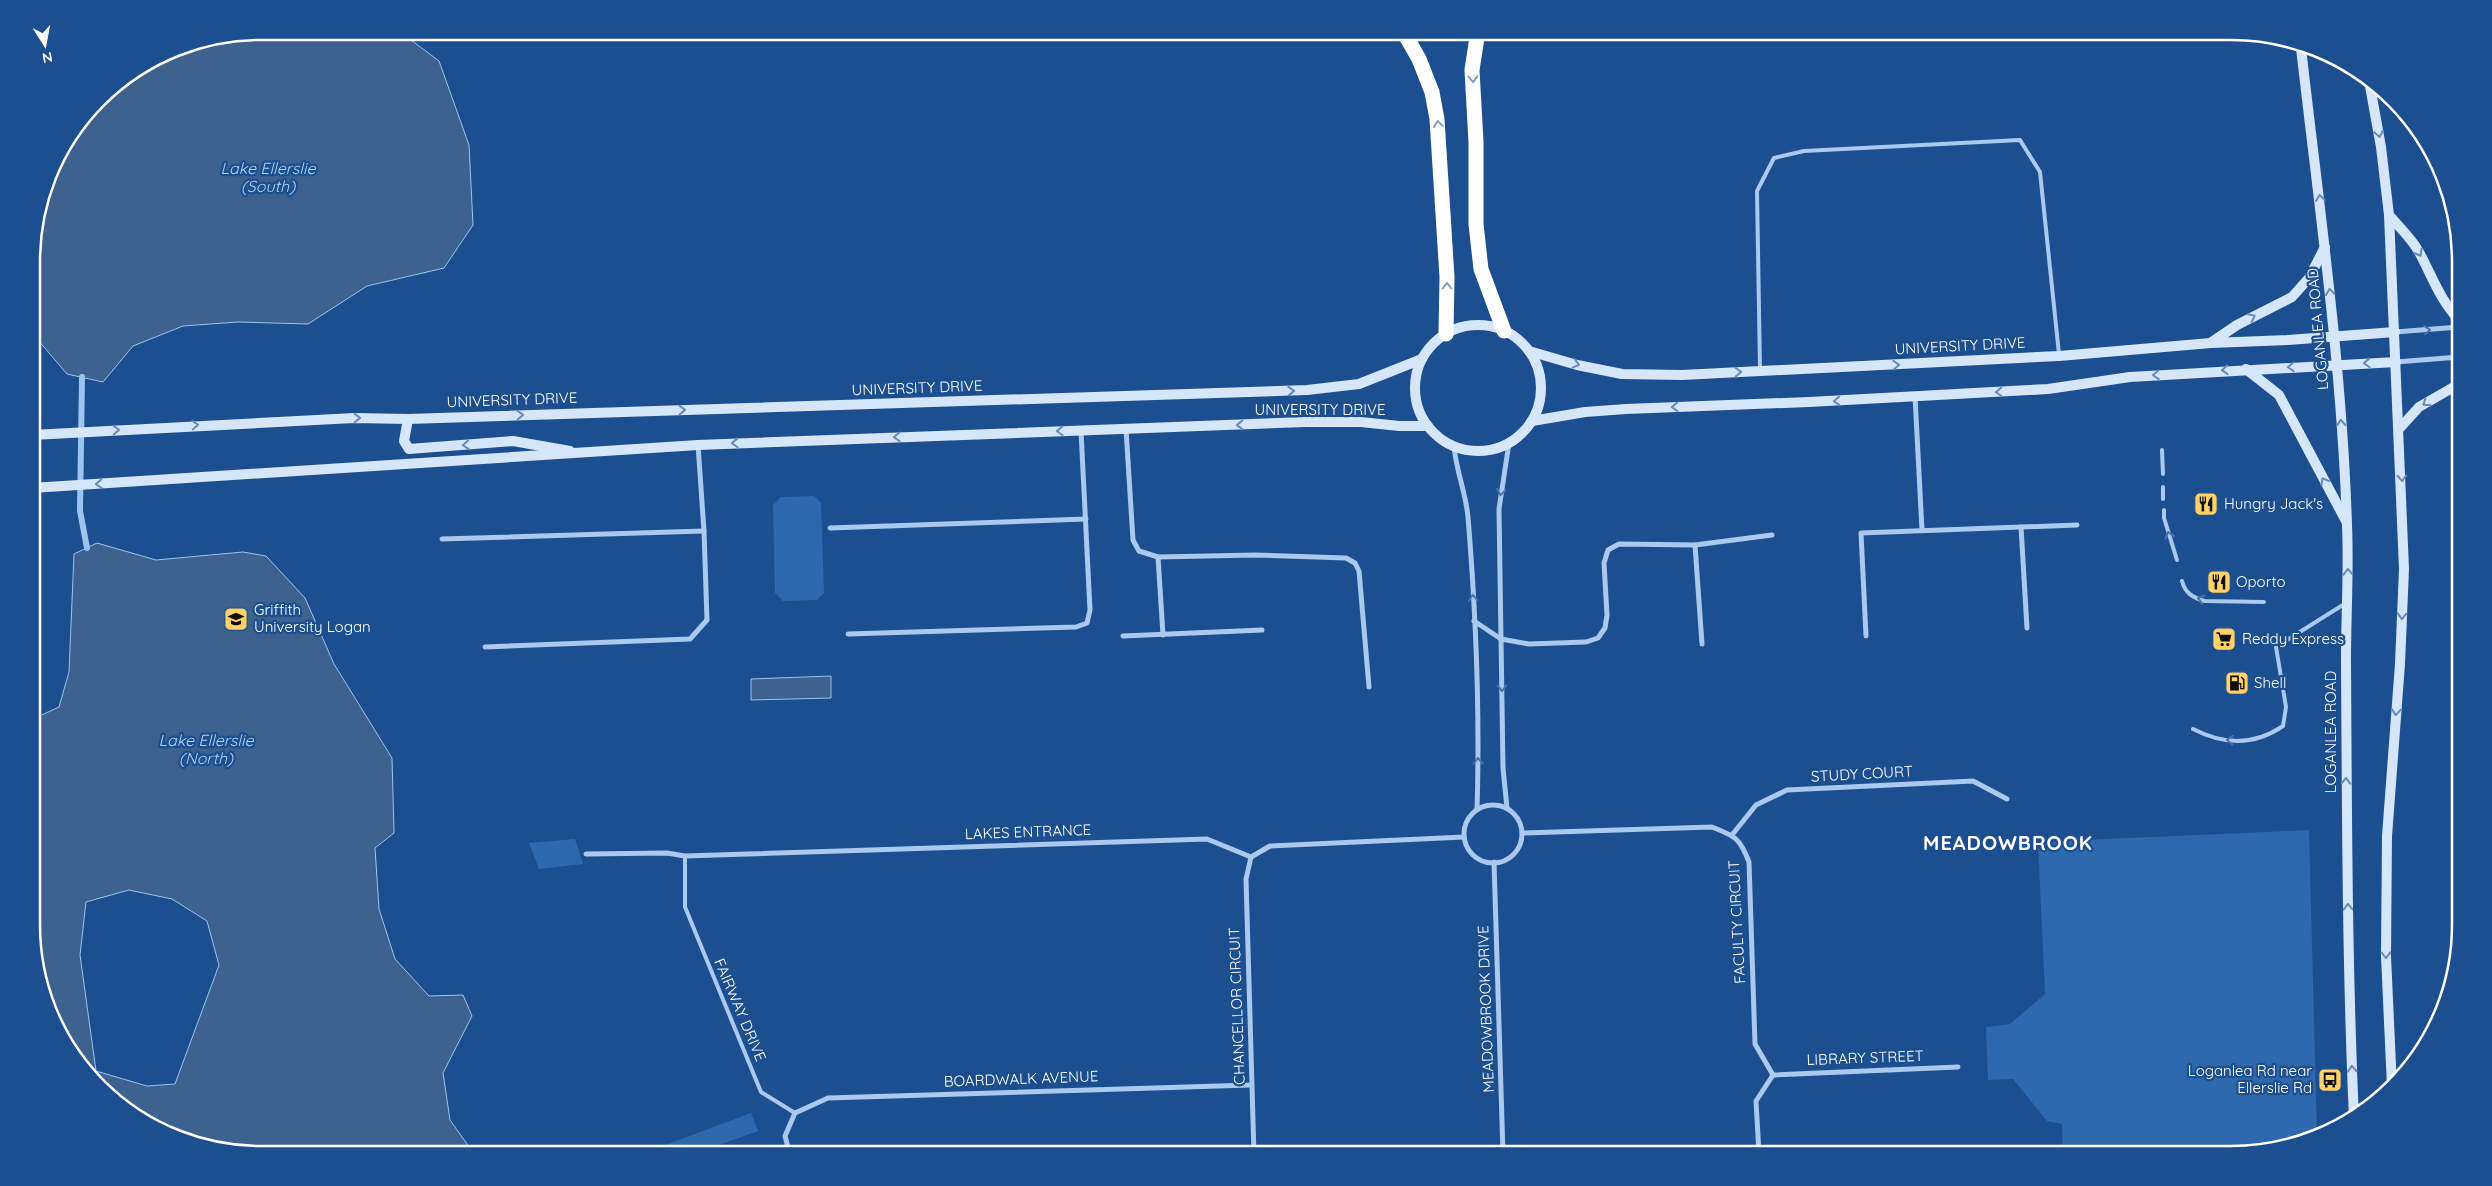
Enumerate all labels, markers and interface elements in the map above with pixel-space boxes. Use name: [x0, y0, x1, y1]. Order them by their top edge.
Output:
north arrow: [20, 20, 70, 70]
text: N: [41, 48, 54, 68]
one-way arrow: [1467, 76, 1478, 84]
one-way arrow: [1433, 119, 1444, 127]
one-way arrow: [2373, 130, 2383, 138]
water label: Lake Ellerslie (South): [221, 158, 316, 196]
one-way arrow: [2315, 194, 2326, 202]
one-way arrow: [2413, 248, 2423, 257]
street label: LOGANLEA ROAD: [2303, 267, 2332, 391]
one-way arrow: [1442, 281, 1452, 289]
one-way arrow: [2325, 287, 2336, 295]
one-way arrow: [2247, 313, 2256, 324]
one-way arrow: [2424, 325, 2432, 336]
street label: UNIVERSITY DRIVE: [1894, 333, 2026, 358]
one-way arrow: [2363, 357, 2371, 368]
one-way arrow: [1572, 359, 1580, 369]
one-way arrow: [1893, 359, 1901, 370]
one-way arrow: [2287, 362, 2295, 372]
one-way arrow: [2221, 365, 2229, 376]
one-way arrow: [1734, 367, 1742, 378]
one-way arrow: [2152, 369, 2160, 380]
street label: UNIVERSITY DRIVE: [851, 376, 983, 399]
one-way arrow: [1287, 385, 1295, 396]
one-way arrow: [1995, 386, 2003, 397]
street label: UNIVERSITY DRIVE: [446, 388, 578, 411]
one-way arrow: [1833, 395, 1841, 406]
one-way arrow: [2422, 397, 2432, 406]
street label: UNIVERSITY DRIVE: [1255, 400, 1385, 419]
one-way arrow: [1670, 402, 1678, 413]
one-way arrow: [678, 405, 686, 415]
one-way arrow: [516, 410, 524, 420]
one-way arrow: [354, 413, 362, 423]
one-way arrow: [1235, 419, 1243, 430]
one-way arrow: [2336, 419, 2347, 427]
one-way arrow: [191, 420, 199, 431]
one-way arrow: [112, 424, 120, 435]
one-way arrow: [1055, 426, 1063, 436]
one-way arrow: [893, 431, 901, 442]
one-way arrow: [731, 438, 739, 449]
one-way arrow: [461, 440, 469, 451]
one-way arrow: [2396, 474, 2407, 482]
one-way arrow: [95, 478, 103, 489]
one-way arrow: [2320, 478, 2330, 487]
one-way arrow: [1496, 488, 1507, 496]
restaurant icon: Hungry Jack's: [2193, 491, 2219, 517]
place label: Hungry Jack's: [2224, 494, 2323, 513]
one-way arrow: [2165, 532, 2175, 540]
one-way arrow: [2343, 568, 2353, 576]
restaurant icon: Oporto: [2206, 569, 2232, 595]
place label: Oporto: [2236, 572, 2286, 591]
one-way arrow: [1467, 594, 1478, 602]
one-way arrow: [2197, 594, 2205, 605]
place label: Griffith University Logan: [254, 600, 371, 636]
school or university icon: Griffith University Logan: [223, 606, 249, 632]
one-way arrow: [2397, 613, 2408, 621]
supermarket icon: Reddy Express: [2211, 626, 2237, 652]
place label: Reddy Express: [2242, 629, 2344, 648]
fuel station icon: Shell: [2224, 670, 2250, 696]
street label: LOGANLEA ROAD: [2321, 671, 2340, 793]
place label: Shell: [2254, 673, 2286, 692]
one-way arrow: [1497, 684, 1507, 692]
one-way arrow: [2391, 709, 2402, 717]
water label: Lake Ellerslie (North): [159, 730, 254, 768]
one-way arrow: [2225, 735, 2233, 745]
one-way arrow: [1473, 757, 1483, 764]
street label: STUDY COURT: [1811, 761, 1913, 786]
one-way arrow: [2341, 777, 2351, 785]
street label: LAKES ENTRANCE: [965, 820, 1091, 843]
district label: MEADOWBROOK: [1923, 830, 2093, 855]
street label: FACULTY CIRCUIT: [1724, 860, 1749, 984]
one-way arrow: [2342, 903, 2353, 911]
street label: MEADOWBROOK DRIVE: [1473, 925, 1498, 1093]
street label: CHANCELLOR CIRCUIT: [1224, 927, 1249, 1085]
one-way arrow: [2381, 952, 2391, 959]
street label: FAIRWAY DRIVE: [710, 955, 771, 1064]
street label: LIBRARY STREET: [1806, 1046, 1924, 1069]
place label: Loganlea Rd near Ellerslie Rd: [2188, 1061, 2312, 1097]
one-way arrow: [2346, 1065, 2357, 1073]
street label: BOARDWALK AVENUE: [943, 1066, 1099, 1091]
bus stop icon: Loganlea Rd near Ellerslie Rd: [2317, 1067, 2343, 1093]

